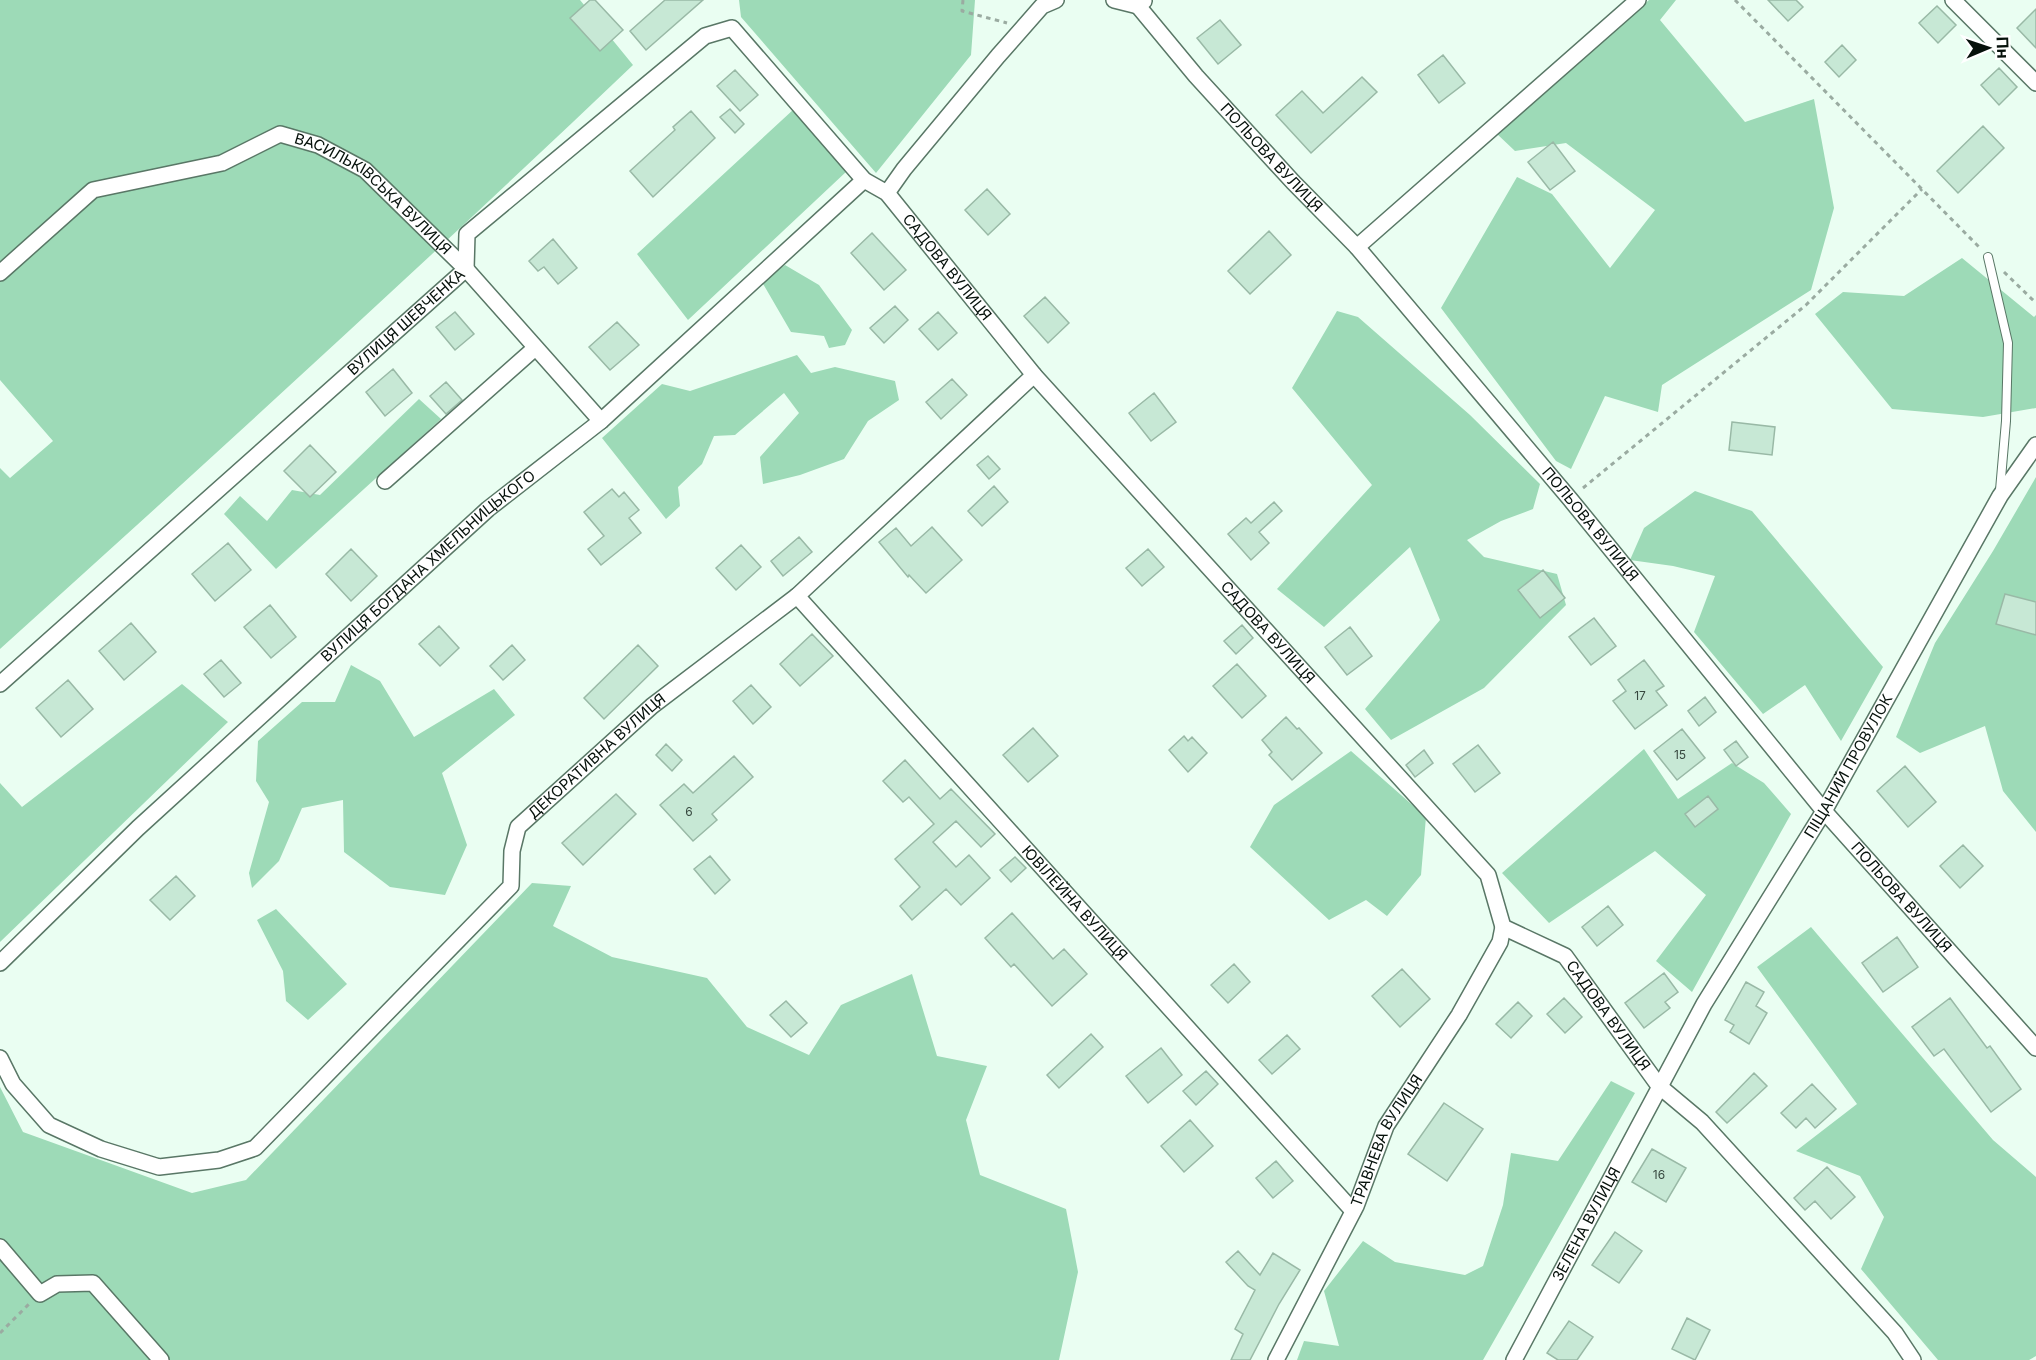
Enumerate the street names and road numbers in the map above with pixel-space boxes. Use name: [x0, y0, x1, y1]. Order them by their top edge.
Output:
street label: ПОЛЬОВА ВУЛИЦЯ: [1216, 99, 1327, 216]
street label: ВАСИЛЬКІВСЬКА ВУЛИЦЯ: [292, 129, 456, 258]
street label: САДОВА ВУЛИЦЯ: [899, 210, 996, 324]
street label: ВУЛИЦЯ ШЕВЧЕНКА: [343, 265, 469, 379]
street label: ПОЛЬОВА ВУЛИЦЯ: [1538, 463, 1643, 585]
street label: ВУЛИЦЯ БОГДАНА ХМЕЛЬНИЦЬКОГО: [317, 466, 539, 666]
street label: САДОВА ВУЛИЦЯ: [1217, 577, 1319, 687]
street label: ДЕКОРАТИВНА ВУЛИЦЯ: [524, 689, 669, 823]
street label: ПІЩАНИЙ ПРОВУЛОК: [1800, 691, 1896, 841]
street label: ПОЛЬОВА ВУЛИЦЯ: [1847, 838, 1956, 956]
street label: ЮВІЛЕЙНА ВУЛИЦЯ: [1018, 841, 1132, 964]
street label: САДОВА ВУЛИЦЯ: [1562, 957, 1655, 1074]
street label: ТРАВНЕВА ВУЛИЦЯ: [1347, 1071, 1426, 1209]
street label: ЗЕЛЕНА ВУЛИЦЯ: [1548, 1164, 1624, 1284]

